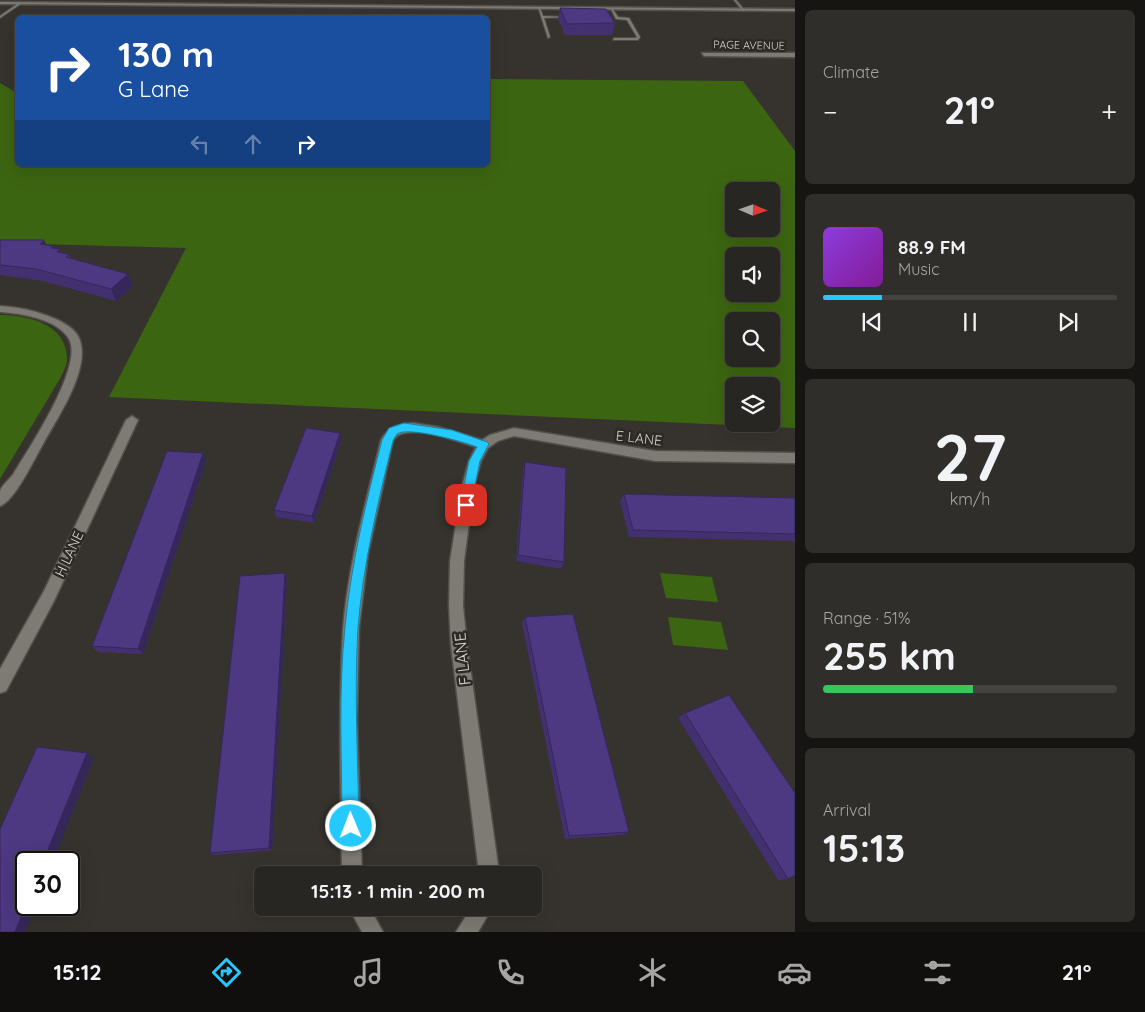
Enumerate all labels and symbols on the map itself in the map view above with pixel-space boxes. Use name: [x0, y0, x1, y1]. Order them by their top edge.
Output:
street label: PAGE AVENUE: [713, 37, 785, 53]
north arrow: [725, 182, 780, 238]
street label: E LANE: [615, 426, 663, 450]
pin: [445, 484, 487, 526]
street label: H LANE: [51, 528, 87, 580]
street label: F LANE: [449, 632, 475, 686]
position arrow: [324, 799, 376, 851]
speed limit sign: 30: [15, 851, 80, 916]

